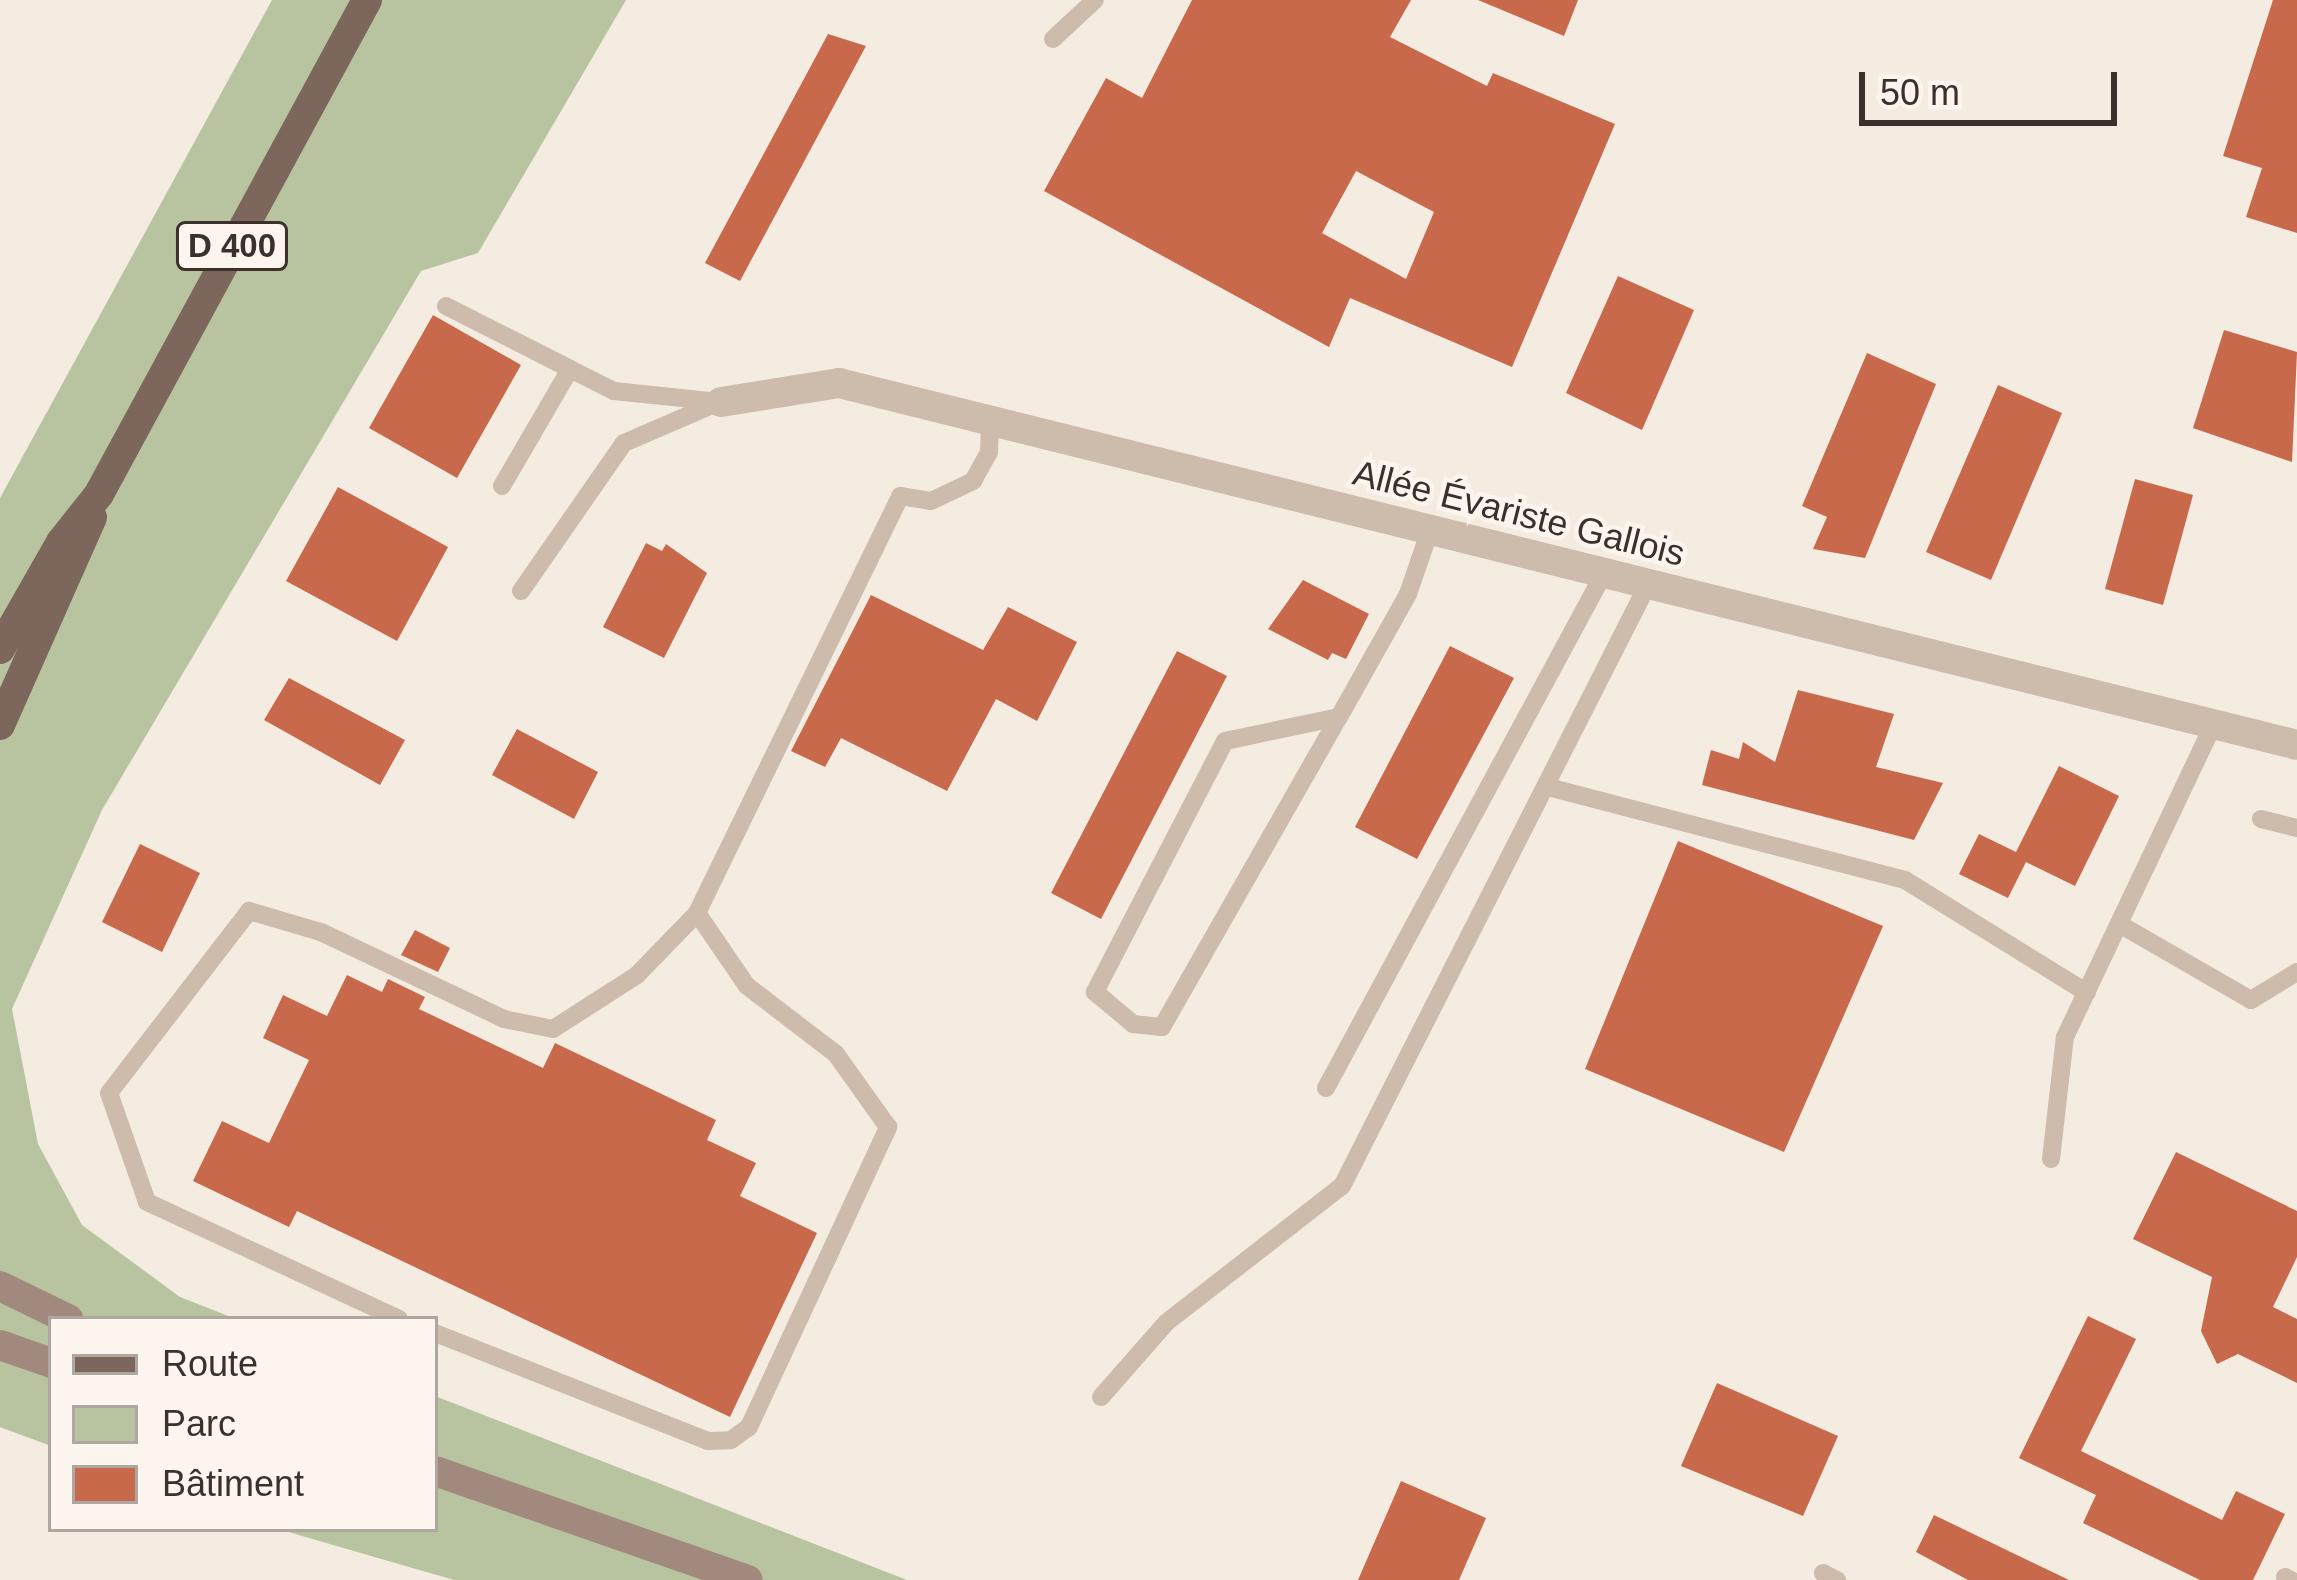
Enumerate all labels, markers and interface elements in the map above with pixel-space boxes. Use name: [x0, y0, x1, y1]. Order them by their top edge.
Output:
scale bar: [1865, 48, 2123, 122]
text: 50 m: [1880, 72, 1960, 113]
road number: D 400: [175, 219, 289, 273]
street label: Allée Évariste Gallois: [1349, 451, 1689, 575]
legend: [48, 1316, 438, 1532]
text: Route: [162, 1343, 258, 1384]
text: Parc: [162, 1403, 236, 1444]
text: Bâtiment: [162, 1463, 304, 1504]

